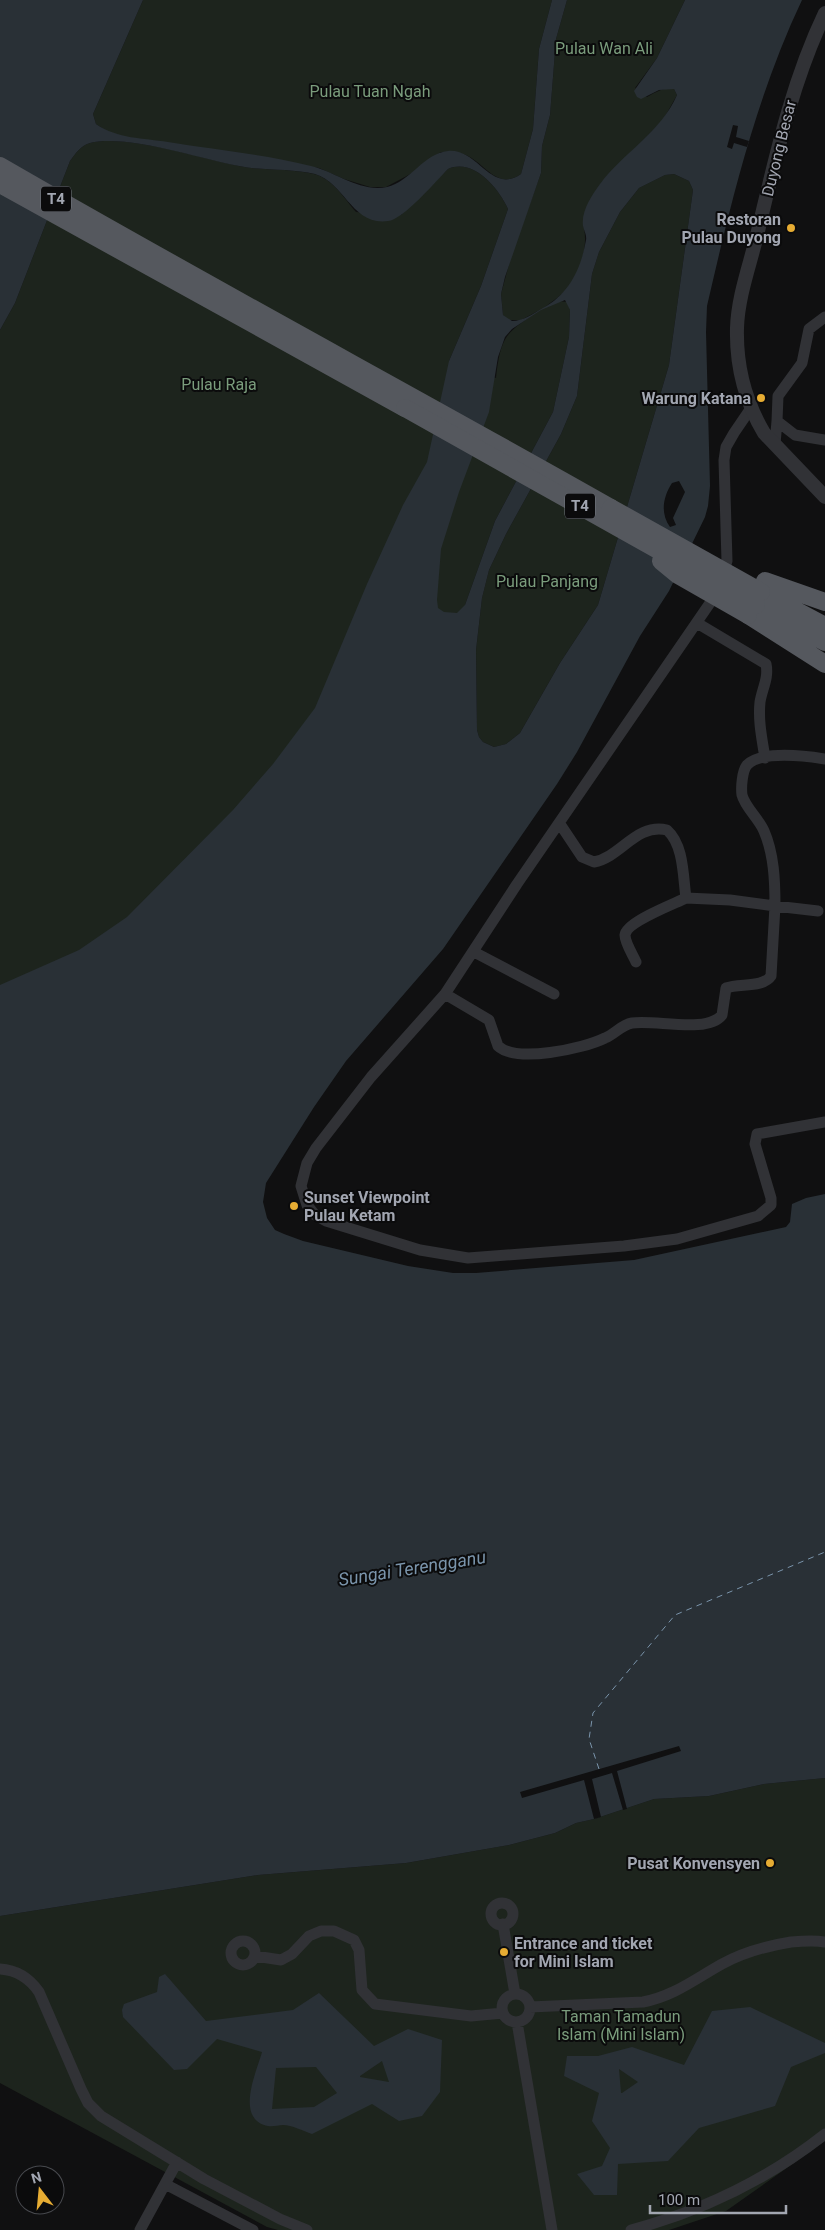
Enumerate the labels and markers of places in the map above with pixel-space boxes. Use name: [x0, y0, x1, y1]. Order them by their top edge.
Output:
place label: Restoran Pulau Duyong: [682, 210, 781, 247]
marker: Restoran Pulau Duyong: [785, 222, 797, 234]
place label: Warung Katana: [642, 389, 751, 408]
marker: Warung Katana: [755, 392, 767, 404]
place label: Sunset Viewpoint Pulau Ketam: [304, 1188, 430, 1225]
marker: Sunset Viewpoint Pulau Ketam: [288, 1200, 300, 1212]
place label: Pusat Konvensyen: [627, 1854, 760, 1873]
marker: Pusat Konvensyen: [764, 1857, 776, 1869]
place label: Entrance and ticket for Mini Islam: [514, 1934, 653, 1971]
marker: Entrance and ticket for Mini Islam: [498, 1946, 510, 1958]

